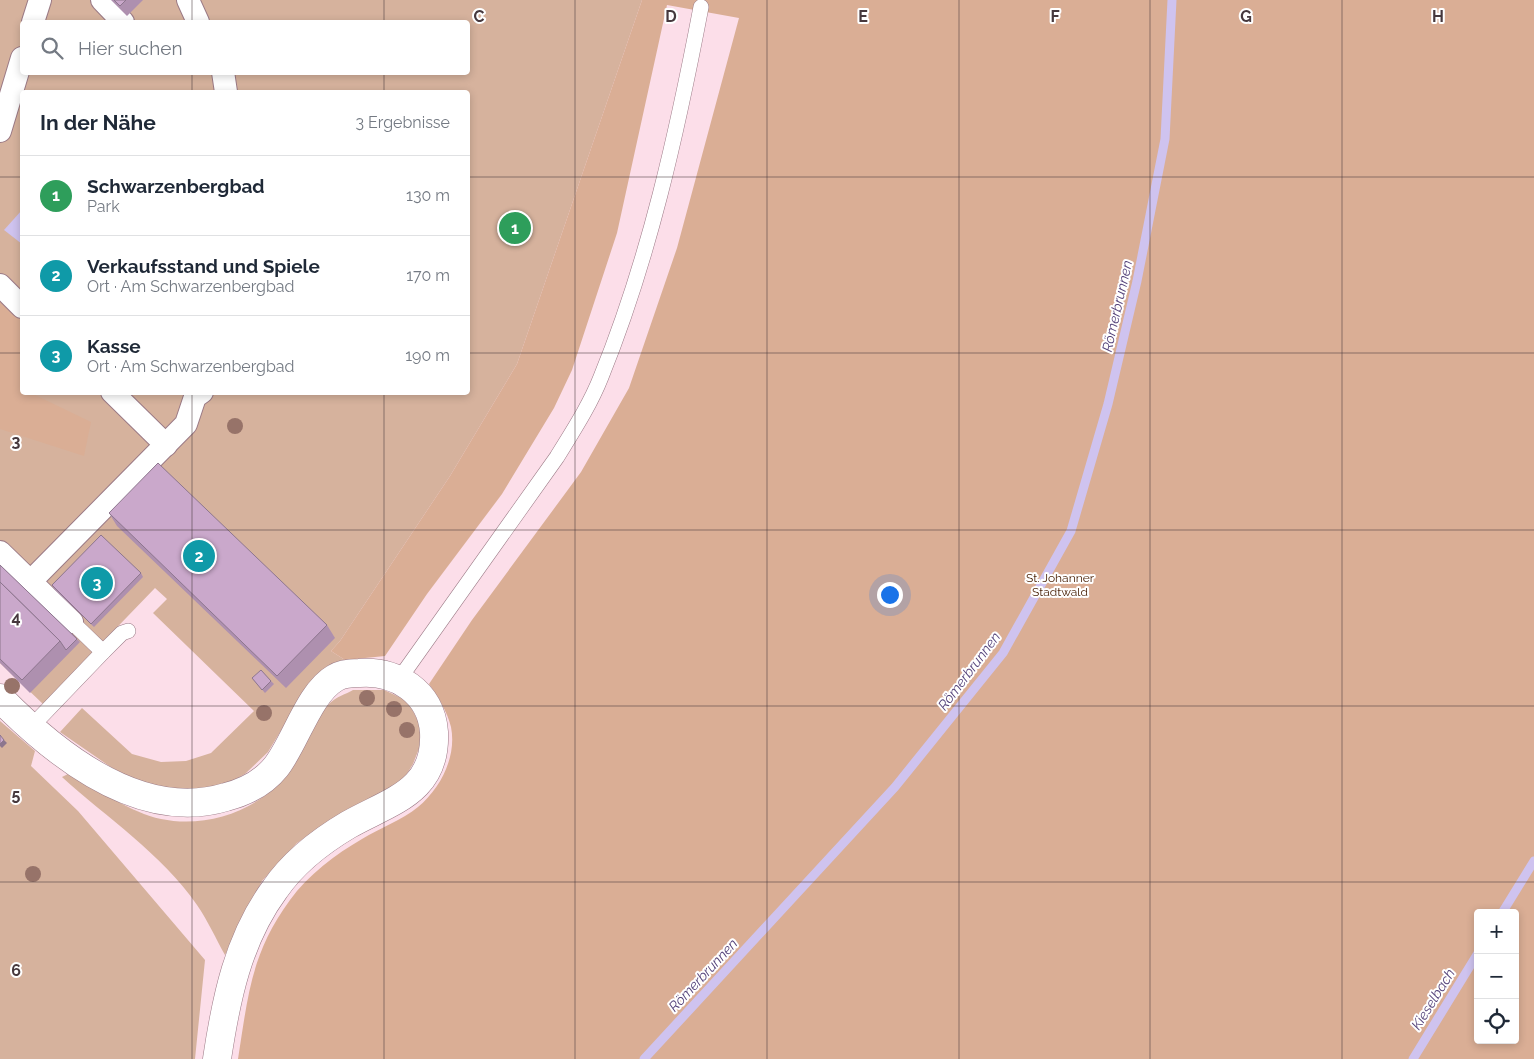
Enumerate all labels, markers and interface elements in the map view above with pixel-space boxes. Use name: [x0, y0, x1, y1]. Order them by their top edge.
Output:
text: C: [474, 7, 485, 26]
text: D: [665, 7, 677, 26]
text: E: [858, 7, 868, 26]
text: F: [1050, 7, 1060, 26]
text: G: [1240, 7, 1252, 26]
text: H: [1432, 7, 1444, 26]
search box: [20, 20, 470, 75]
icon: search: [38, 34, 66, 62]
text: Hier suchen: [78, 37, 183, 59]
text: In der Nähe: [40, 110, 156, 135]
text: 3 Ergebnisse: [356, 113, 450, 132]
text: Schwarzenbergbad: [87, 175, 265, 197]
text: 1: [52, 186, 60, 205]
text: 130 m: [406, 186, 450, 205]
text: Park: [87, 197, 120, 216]
pin: 1: [499, 209, 531, 247]
text: Verkaufsstand und Spiele: [87, 255, 320, 277]
water label: Römerbrunnen: [1099, 259, 1135, 353]
text: 2: [51, 266, 61, 285]
text: 170 m: [406, 266, 450, 285]
text: Ort · Am Schwarzenbergbad: [87, 277, 295, 296]
text: Kasse: [87, 335, 141, 357]
text: 3: [52, 346, 60, 365]
text: 190 m: [405, 346, 450, 365]
text: Ort · Am Schwarzenbergbad: [87, 357, 295, 376]
text: 3: [12, 432, 21, 451]
pin: 2: [183, 537, 215, 575]
pin: 3: [81, 564, 113, 602]
park label: St. Johanner Stadtwald: [1026, 571, 1095, 599]
your location: [877, 582, 903, 608]
text: 4: [11, 608, 21, 627]
water label: Römerbrunnen: [935, 629, 1004, 713]
text: 5: [12, 785, 21, 804]
map controls: [1474, 909, 1519, 1044]
button: +: [1474, 909, 1519, 954]
water label: Römerbrunnen: [665, 935, 741, 1015]
button: −: [1474, 954, 1519, 999]
text: 6: [11, 961, 21, 980]
water label: Kieselbach: [1408, 965, 1458, 1032]
button: locate: [1474, 999, 1519, 1044]

